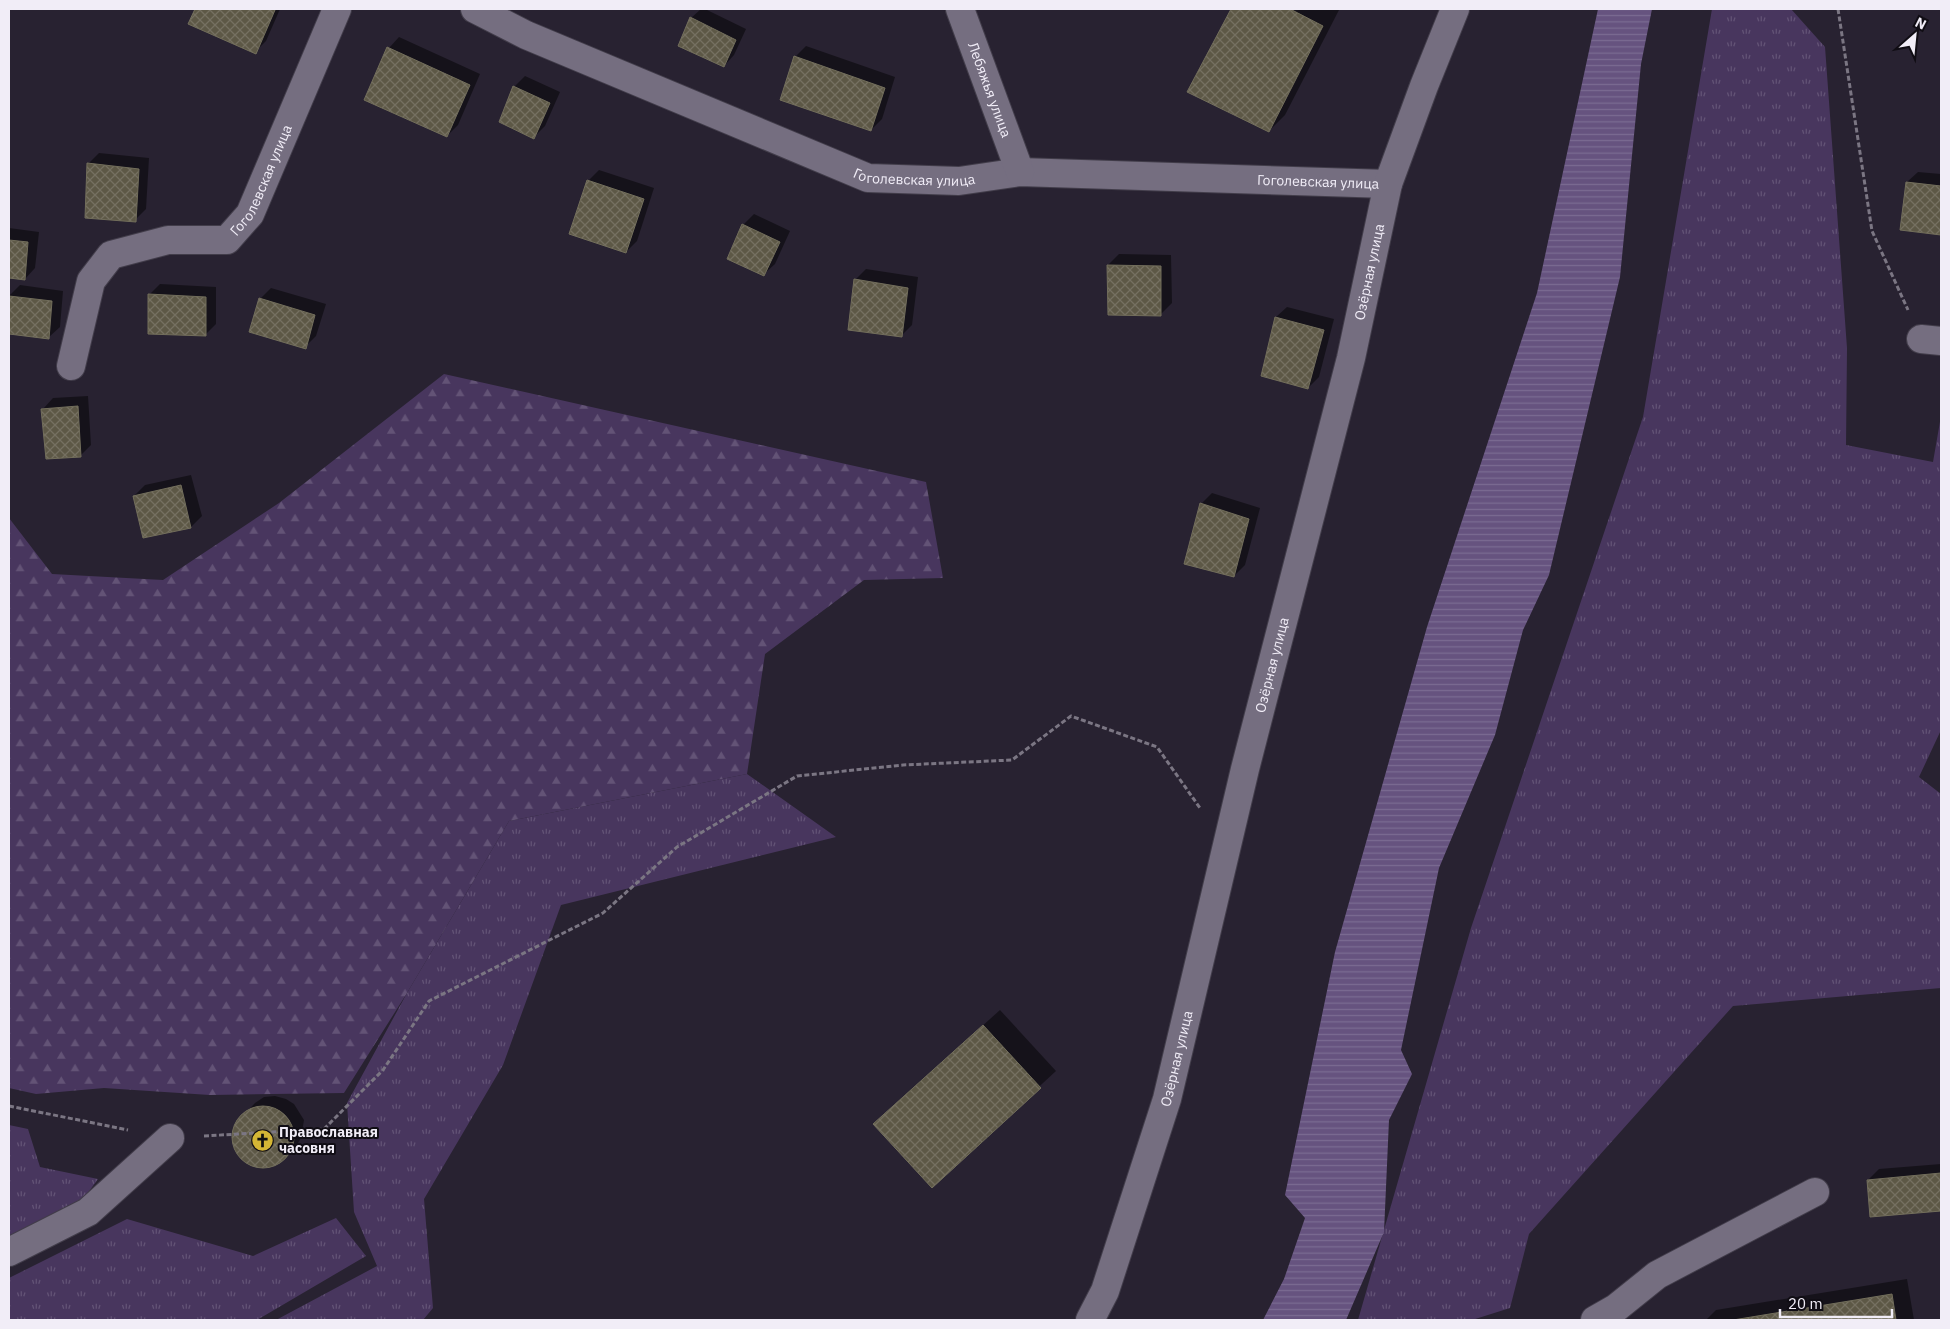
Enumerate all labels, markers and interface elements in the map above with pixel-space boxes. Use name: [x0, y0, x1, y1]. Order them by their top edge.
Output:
north arrow: [1890, 10, 1940, 60]
text: N: [1912, 13, 1930, 34]
street label: Лебяжья улица: [964, 39, 1016, 140]
street label: Гоголевская улица: [226, 121, 296, 239]
street label: Гоголевская улица: [851, 164, 977, 190]
street label: Гоголевская улица: [1257, 171, 1380, 193]
street label: Озёрная улица: [1350, 222, 1388, 322]
street label: Озёрная улица: [1251, 615, 1293, 715]
street label: Озёрная улица: [1156, 1008, 1197, 1109]
place label: Православная часовня: [279, 1123, 378, 1157]
church icon: Православная часовня: [251, 1128, 275, 1152]
scale bar: [1780, 1286, 1892, 1318]
text: 20 m: [1788, 1294, 1823, 1313]

